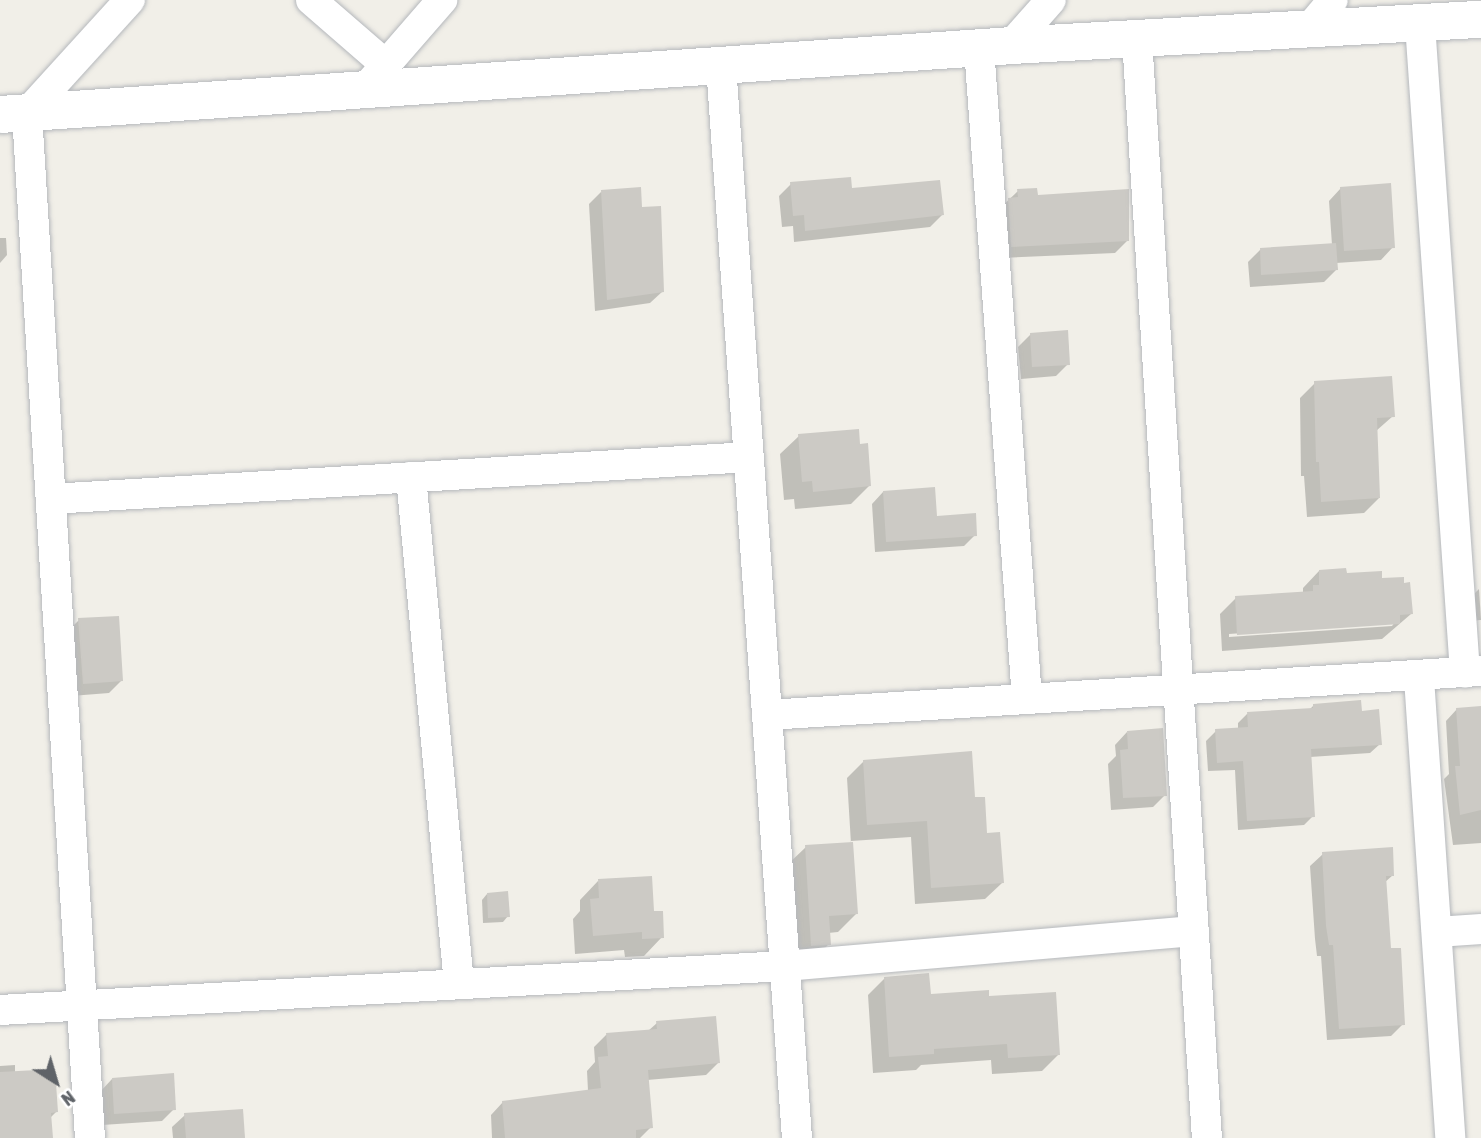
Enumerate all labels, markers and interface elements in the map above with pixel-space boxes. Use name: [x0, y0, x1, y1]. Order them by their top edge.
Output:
north arrow: [21, 1047, 91, 1117]
text: N: [58, 1087, 80, 1111]

